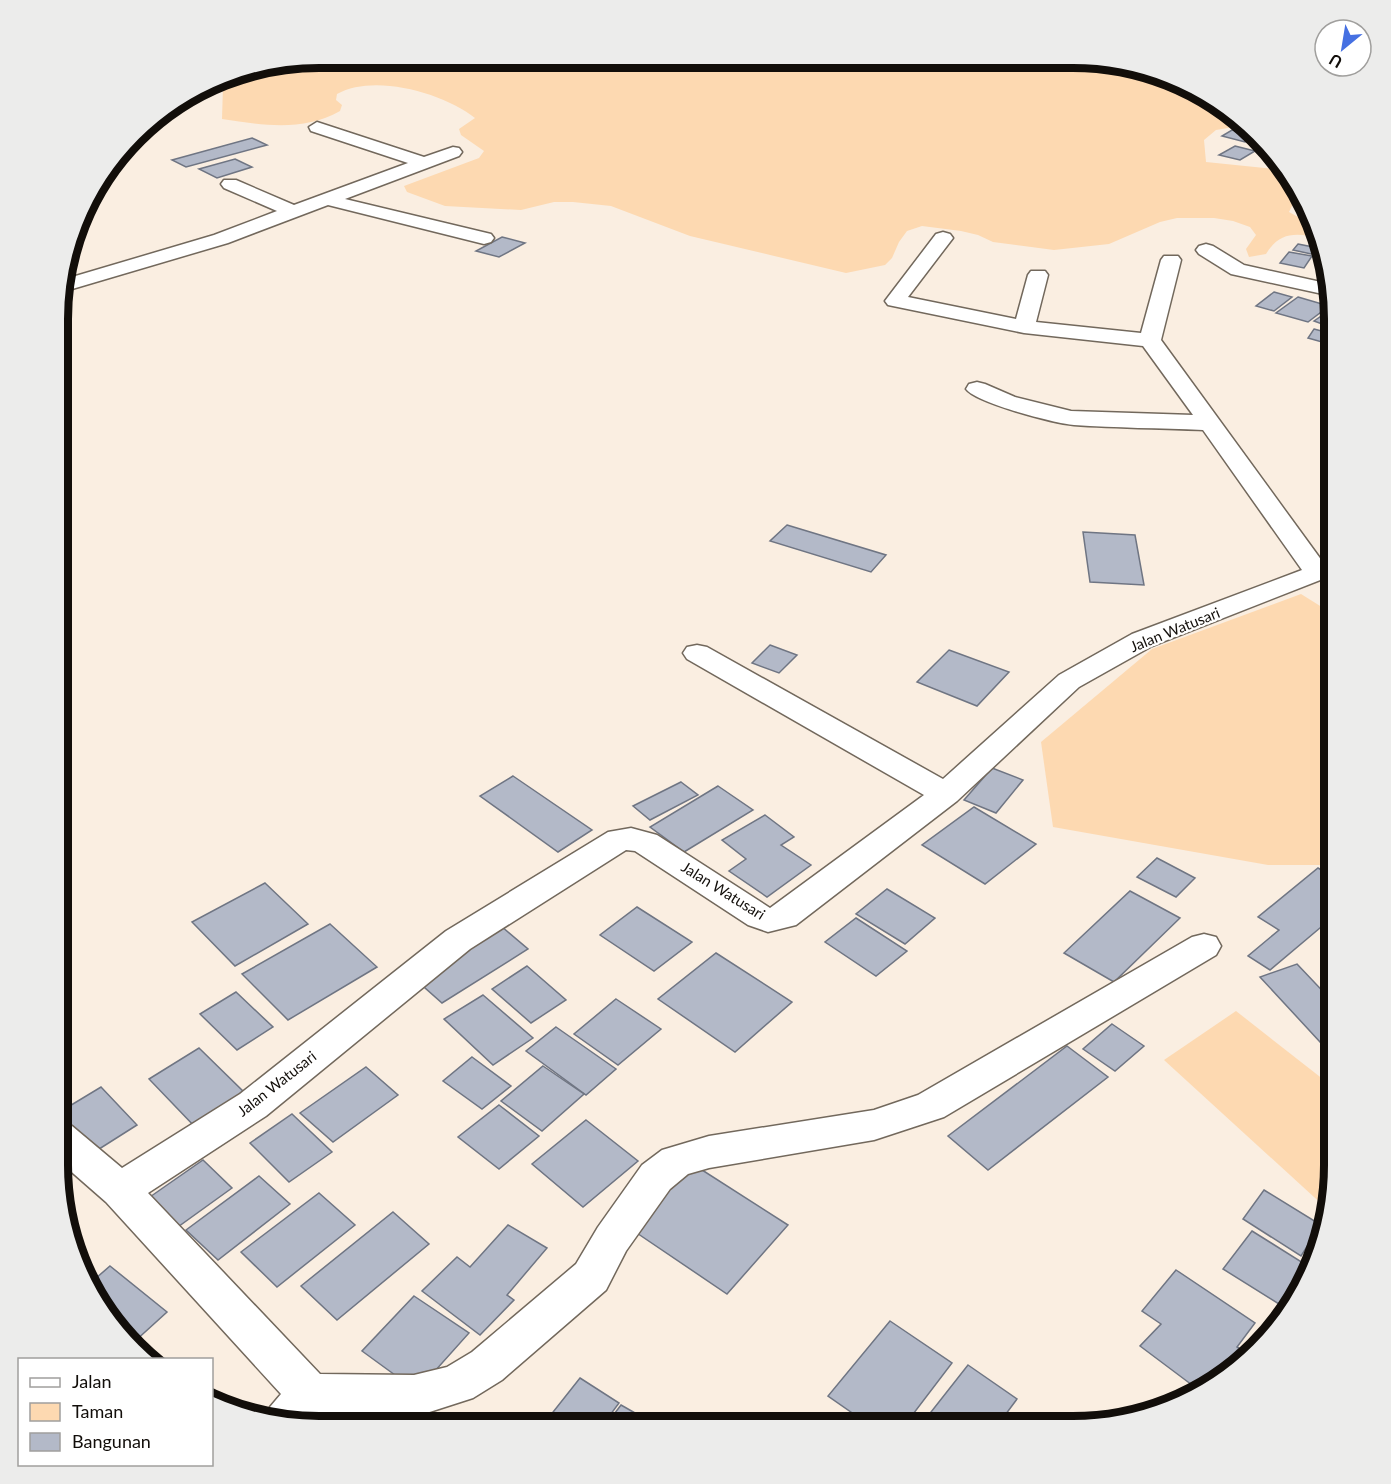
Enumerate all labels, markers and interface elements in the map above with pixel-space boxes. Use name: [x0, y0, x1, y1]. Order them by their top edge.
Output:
north arrow: [1313, 18, 1373, 78]
text: U: [1325, 50, 1345, 73]
street label: Jalan Watusari: [1127, 603, 1222, 655]
street label: Jalan Watusari: [678, 857, 769, 923]
street label: Jalan Watusari: [233, 1047, 319, 1120]
legend: [18, 1358, 213, 1466]
text: Jalan: [72, 1370, 111, 1392]
text: Taman: [72, 1400, 123, 1422]
text: Bangunan: [72, 1430, 151, 1452]

